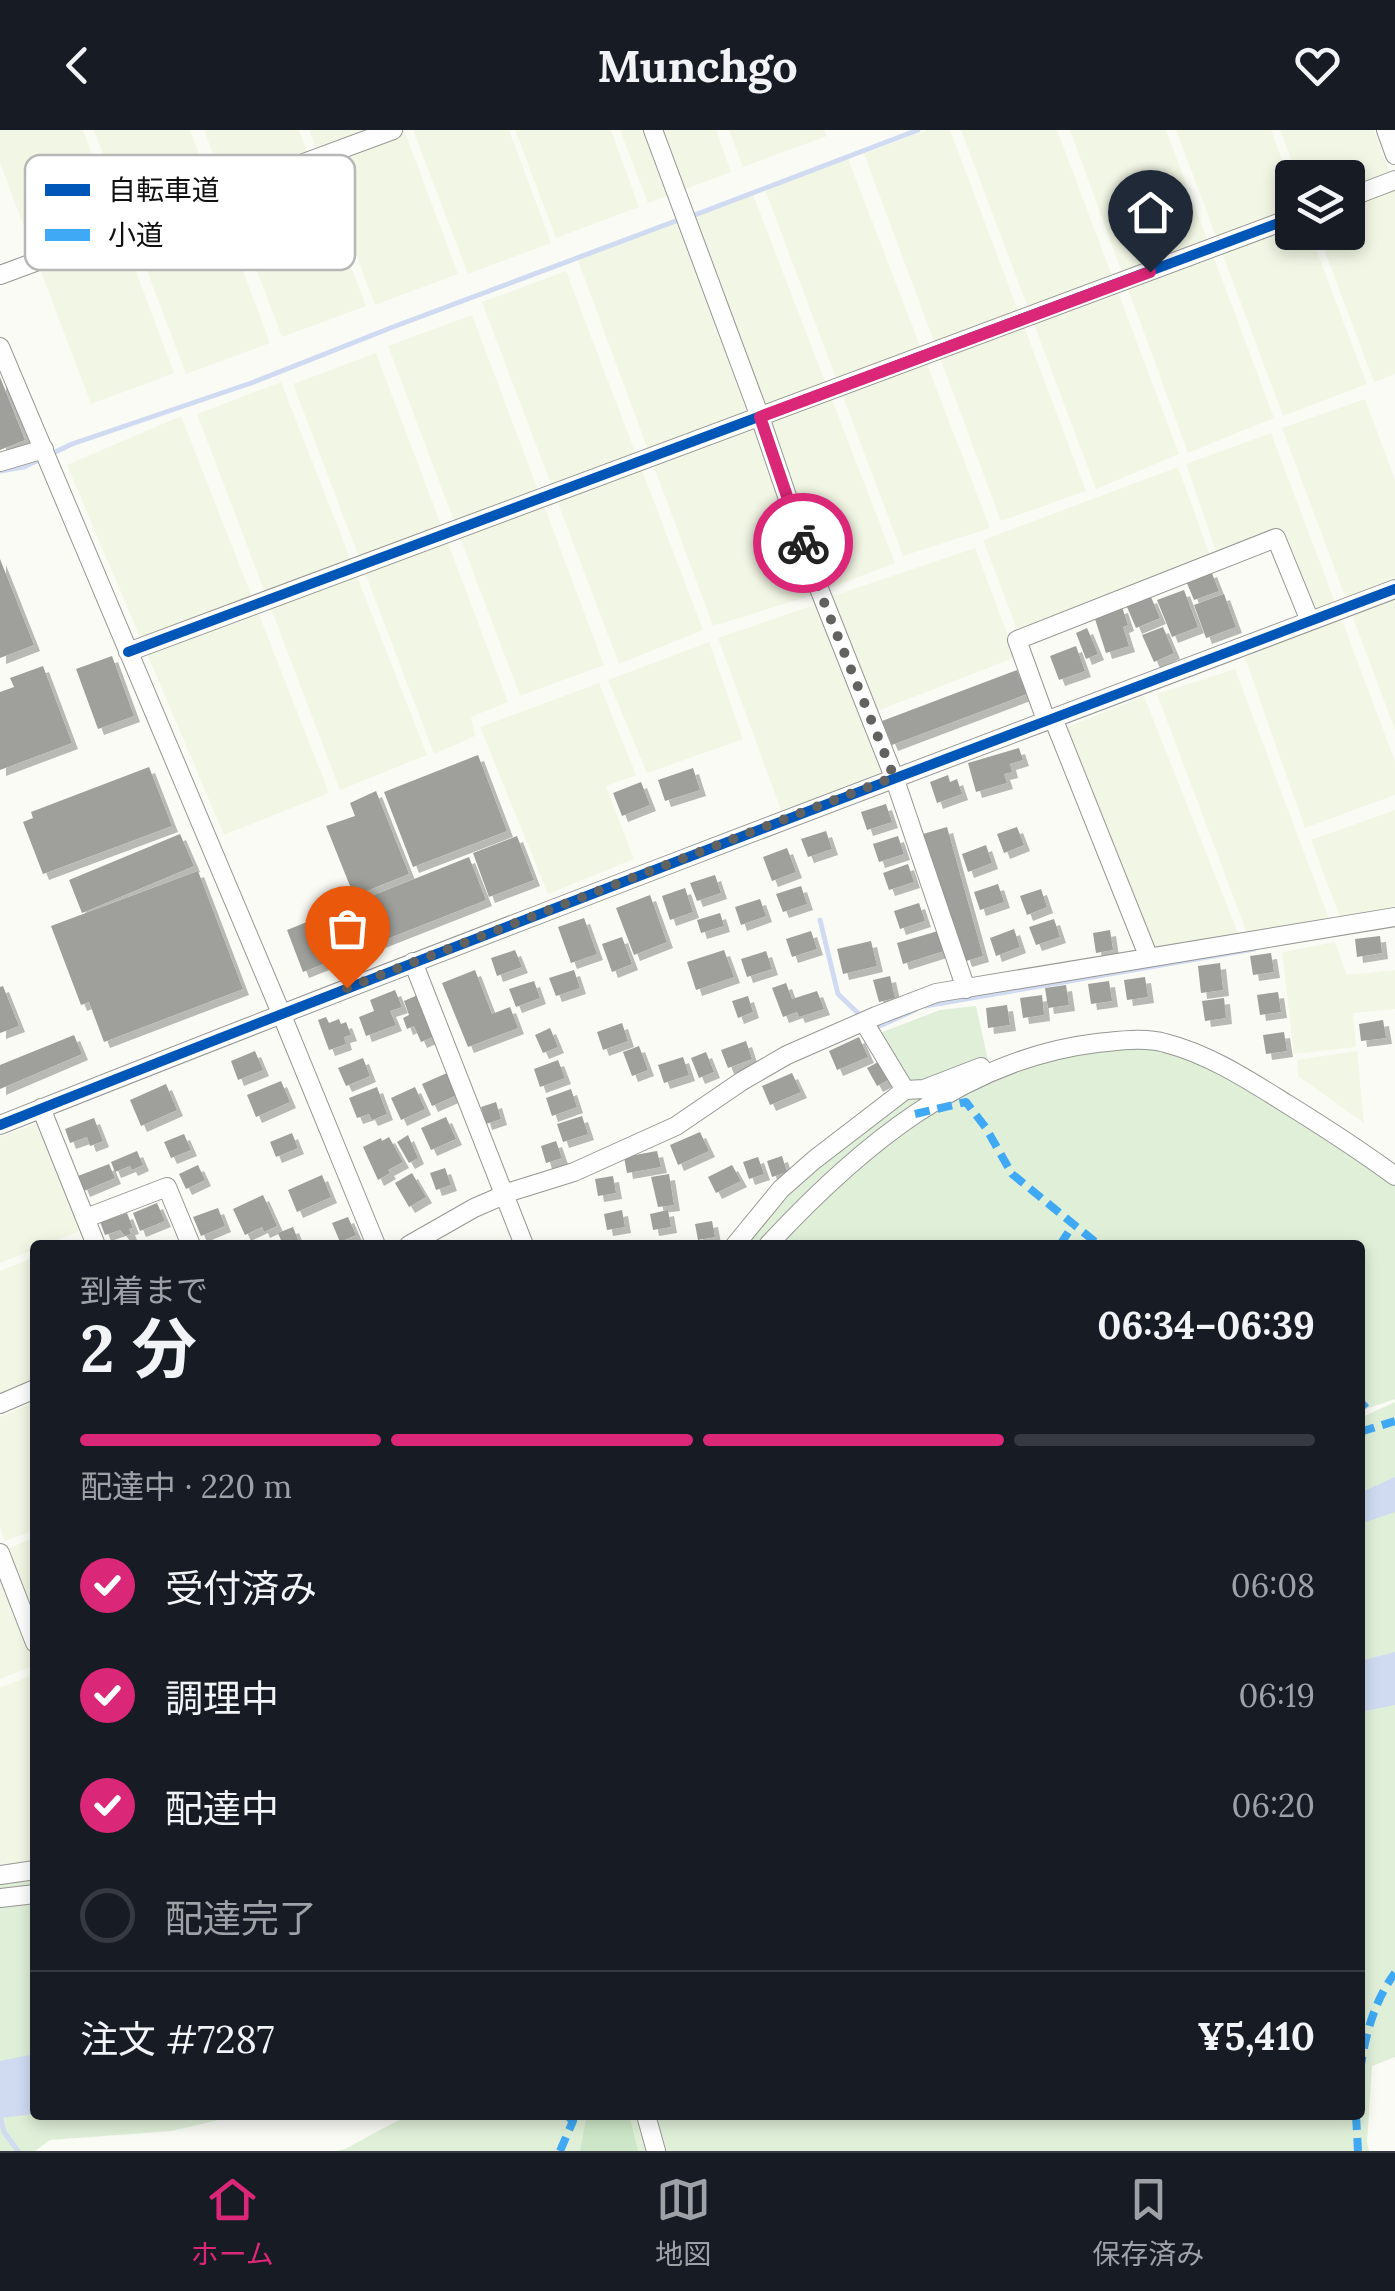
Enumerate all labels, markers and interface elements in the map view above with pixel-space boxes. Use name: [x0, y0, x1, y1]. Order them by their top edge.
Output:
text: Munchgo: [597, 37, 798, 94]
icon: back: [50, 38, 105, 93]
icon: heart: [1290, 38, 1345, 93]
legend: [25, 155, 355, 270]
map controls: [1275, 160, 1365, 250]
button: layers: [1275, 160, 1365, 250]
pin: [1108, 170, 1193, 273]
text: 自転車道: [108, 172, 220, 208]
icon: home: [1123, 185, 1178, 240]
text: 小道: [108, 217, 164, 253]
courier: [753, 493, 853, 593]
icon: bike: [776, 516, 831, 571]
pin: [305, 886, 390, 989]
icon: bag: [320, 901, 375, 956]
text: 到着まで: [80, 1270, 208, 1311]
text: 06:34–06:39: [1097, 1301, 1315, 1349]
text: 2 分: [80, 1307, 197, 1390]
text: 配達中 · 220 m: [80, 1466, 292, 1507]
icon: check: [80, 1558, 135, 1613]
text: 受付済み: [165, 1564, 317, 1612]
text: 06:08: [1231, 1565, 1315, 1606]
icon: check: [80, 1668, 135, 1723]
text: 調理中: [165, 1674, 279, 1722]
text: 06:19: [1238, 1675, 1315, 1716]
icon: check: [80, 1778, 135, 1833]
text: 配達中: [165, 1784, 279, 1832]
text: 06:20: [1232, 1785, 1315, 1826]
text: 配達完了: [165, 1894, 317, 1942]
text: ¥5,410: [1197, 2012, 1315, 2060]
text: 注文 #7287: [80, 2015, 274, 2063]
tab: ホーム: [191, 2172, 274, 2272]
tab: 地図: [655, 2172, 711, 2272]
tab: 保存済み: [1092, 2172, 1204, 2272]

